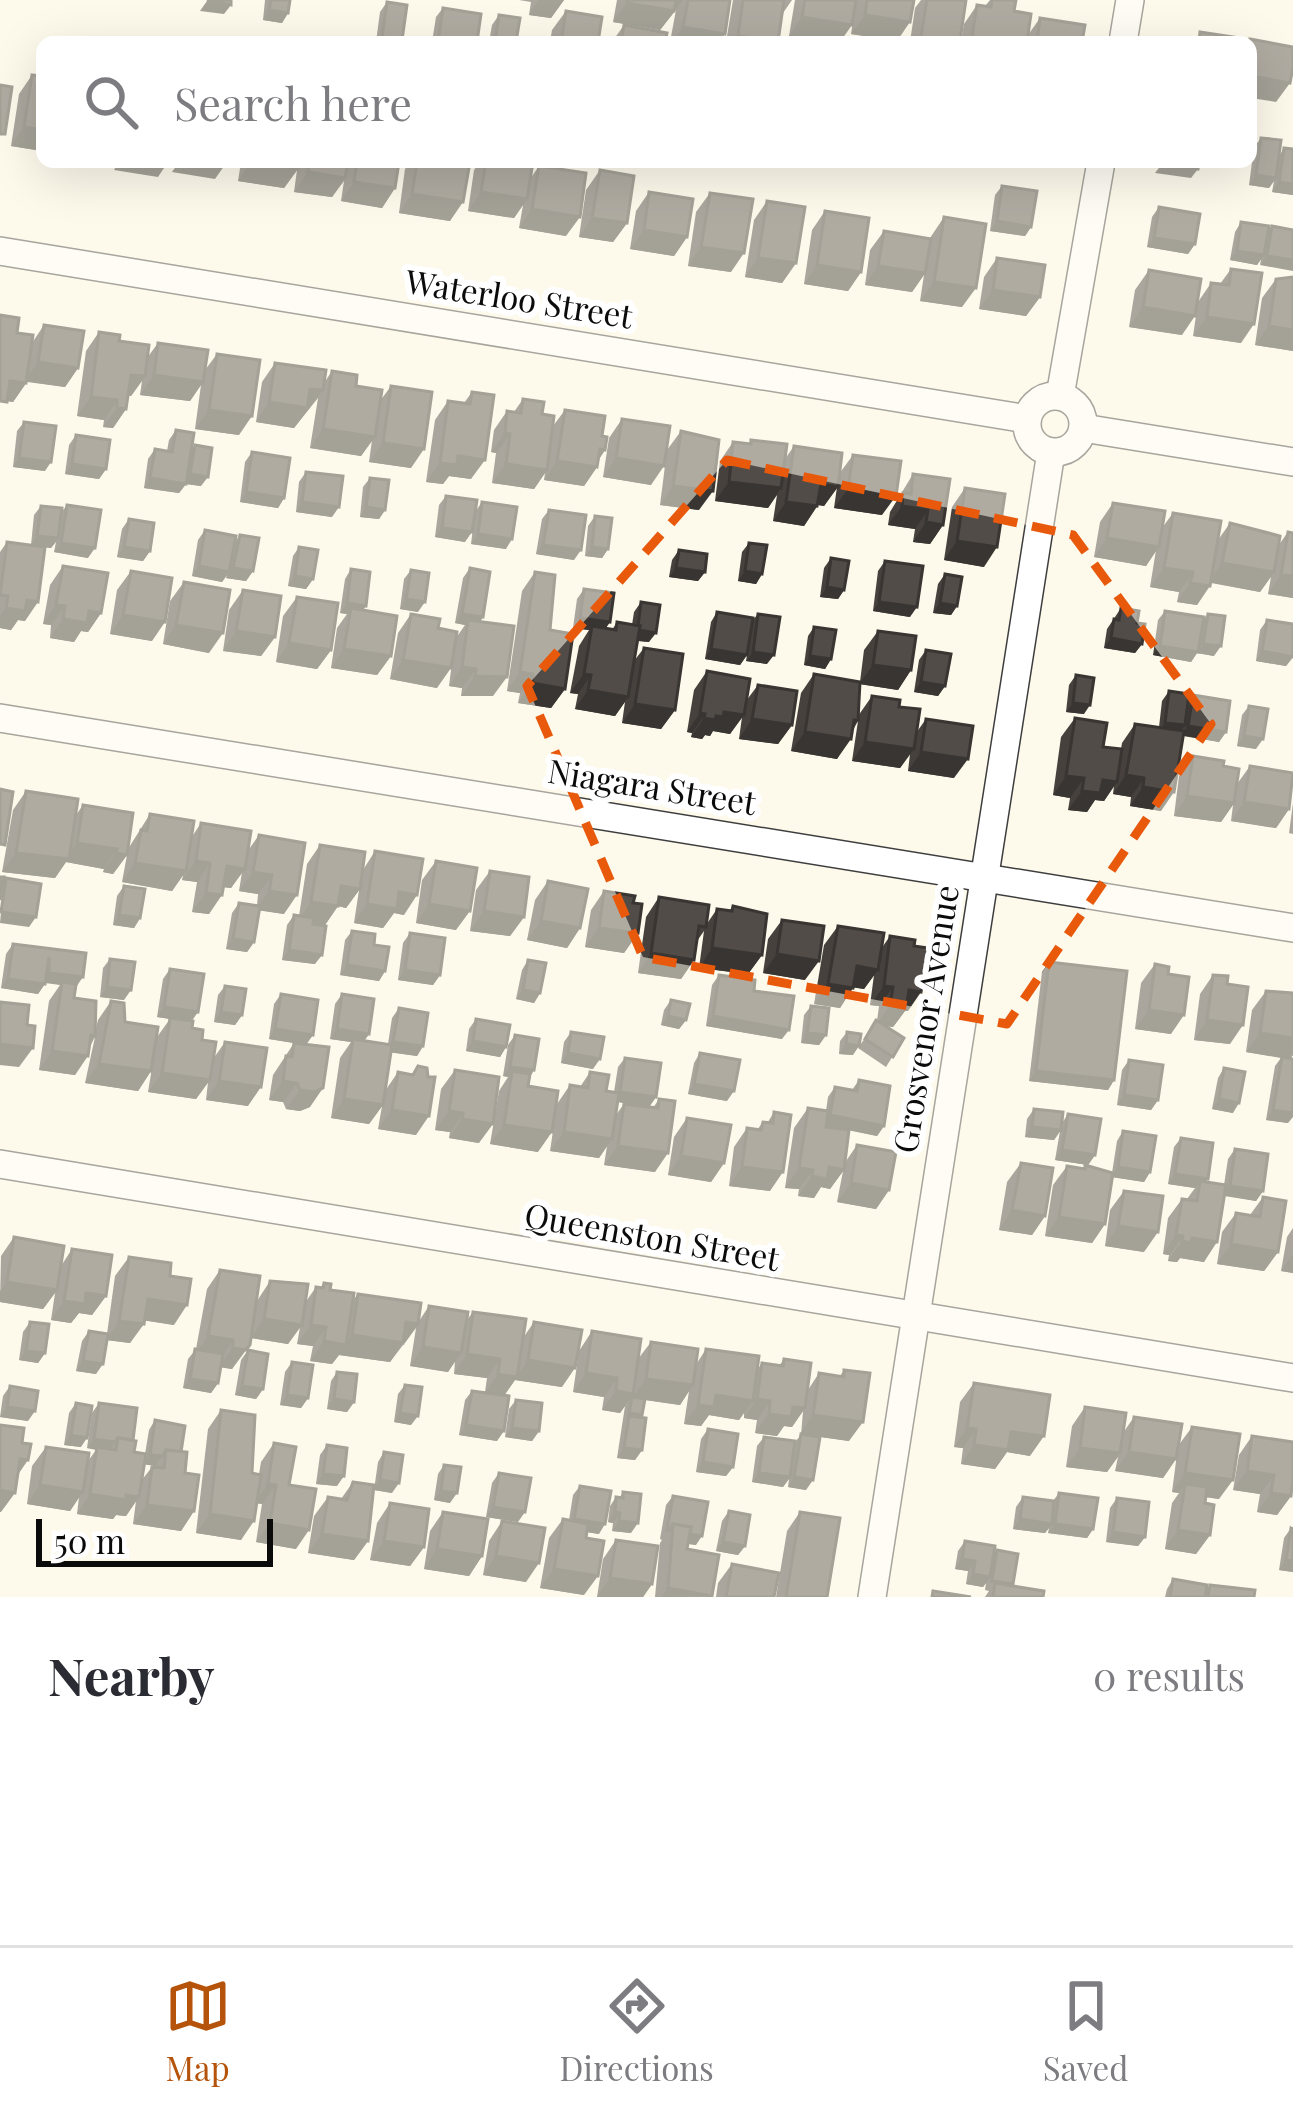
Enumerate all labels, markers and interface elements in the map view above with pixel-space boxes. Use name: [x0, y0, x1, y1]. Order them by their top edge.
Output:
search box: [36, 36, 1257, 168]
icon: search: [78, 69, 144, 135]
text: Search here: [174, 72, 412, 132]
street label: Waterloo Street: [402, 257, 637, 337]
street label: Niagara Street: [545, 747, 761, 823]
street label: Grosvenor Avenue: [881, 882, 967, 1156]
street label: Queenston Street: [522, 1191, 784, 1279]
scale bar: [36, 1513, 273, 1566]
text: 50 m: [54, 1518, 125, 1562]
text: Nearby: [48, 1641, 214, 1709]
text: 0 results: [1093, 1649, 1245, 1701]
tab: Map: [165, 1973, 231, 2089]
tab: Directions: [560, 1973, 714, 2089]
tab: Saved: [1043, 1973, 1129, 2089]

